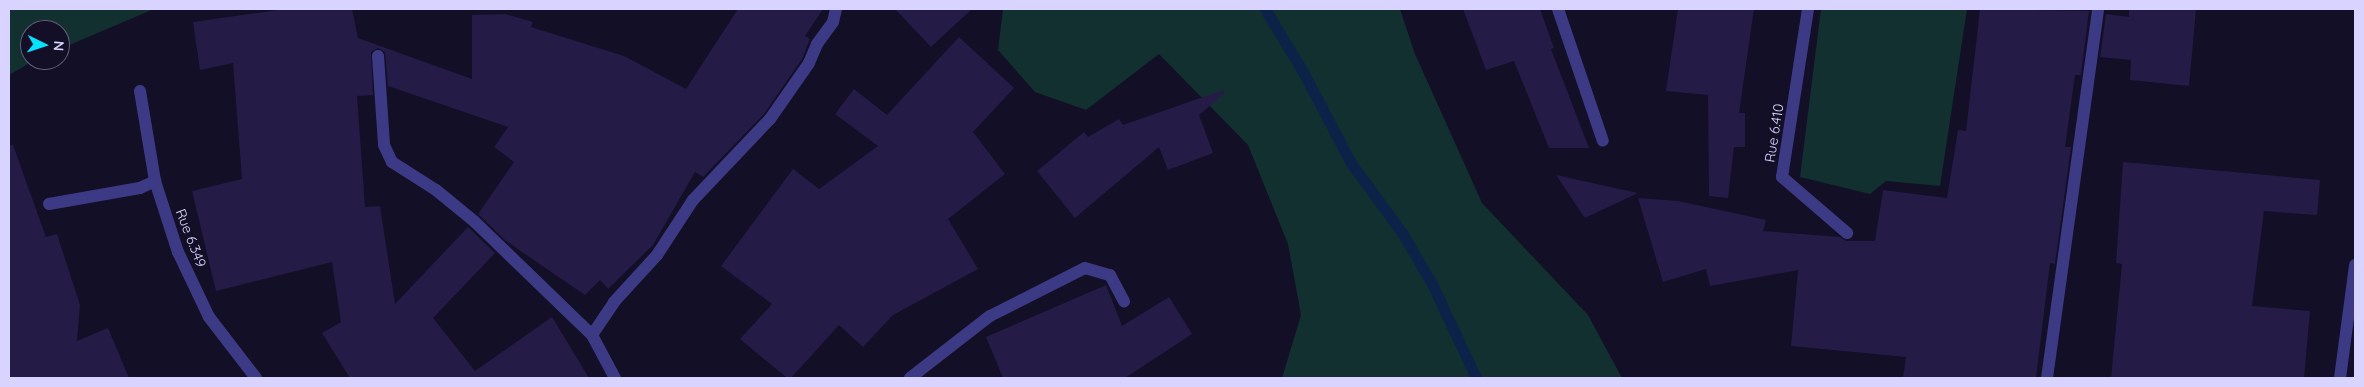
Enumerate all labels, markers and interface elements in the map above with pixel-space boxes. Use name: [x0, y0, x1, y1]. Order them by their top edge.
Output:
north arrow: [20, 20, 70, 70]
text: N: [50, 40, 68, 52]
street label: Rue 6.410: [1761, 102, 1787, 164]
street label: Rue 6.349: [172, 206, 210, 270]

